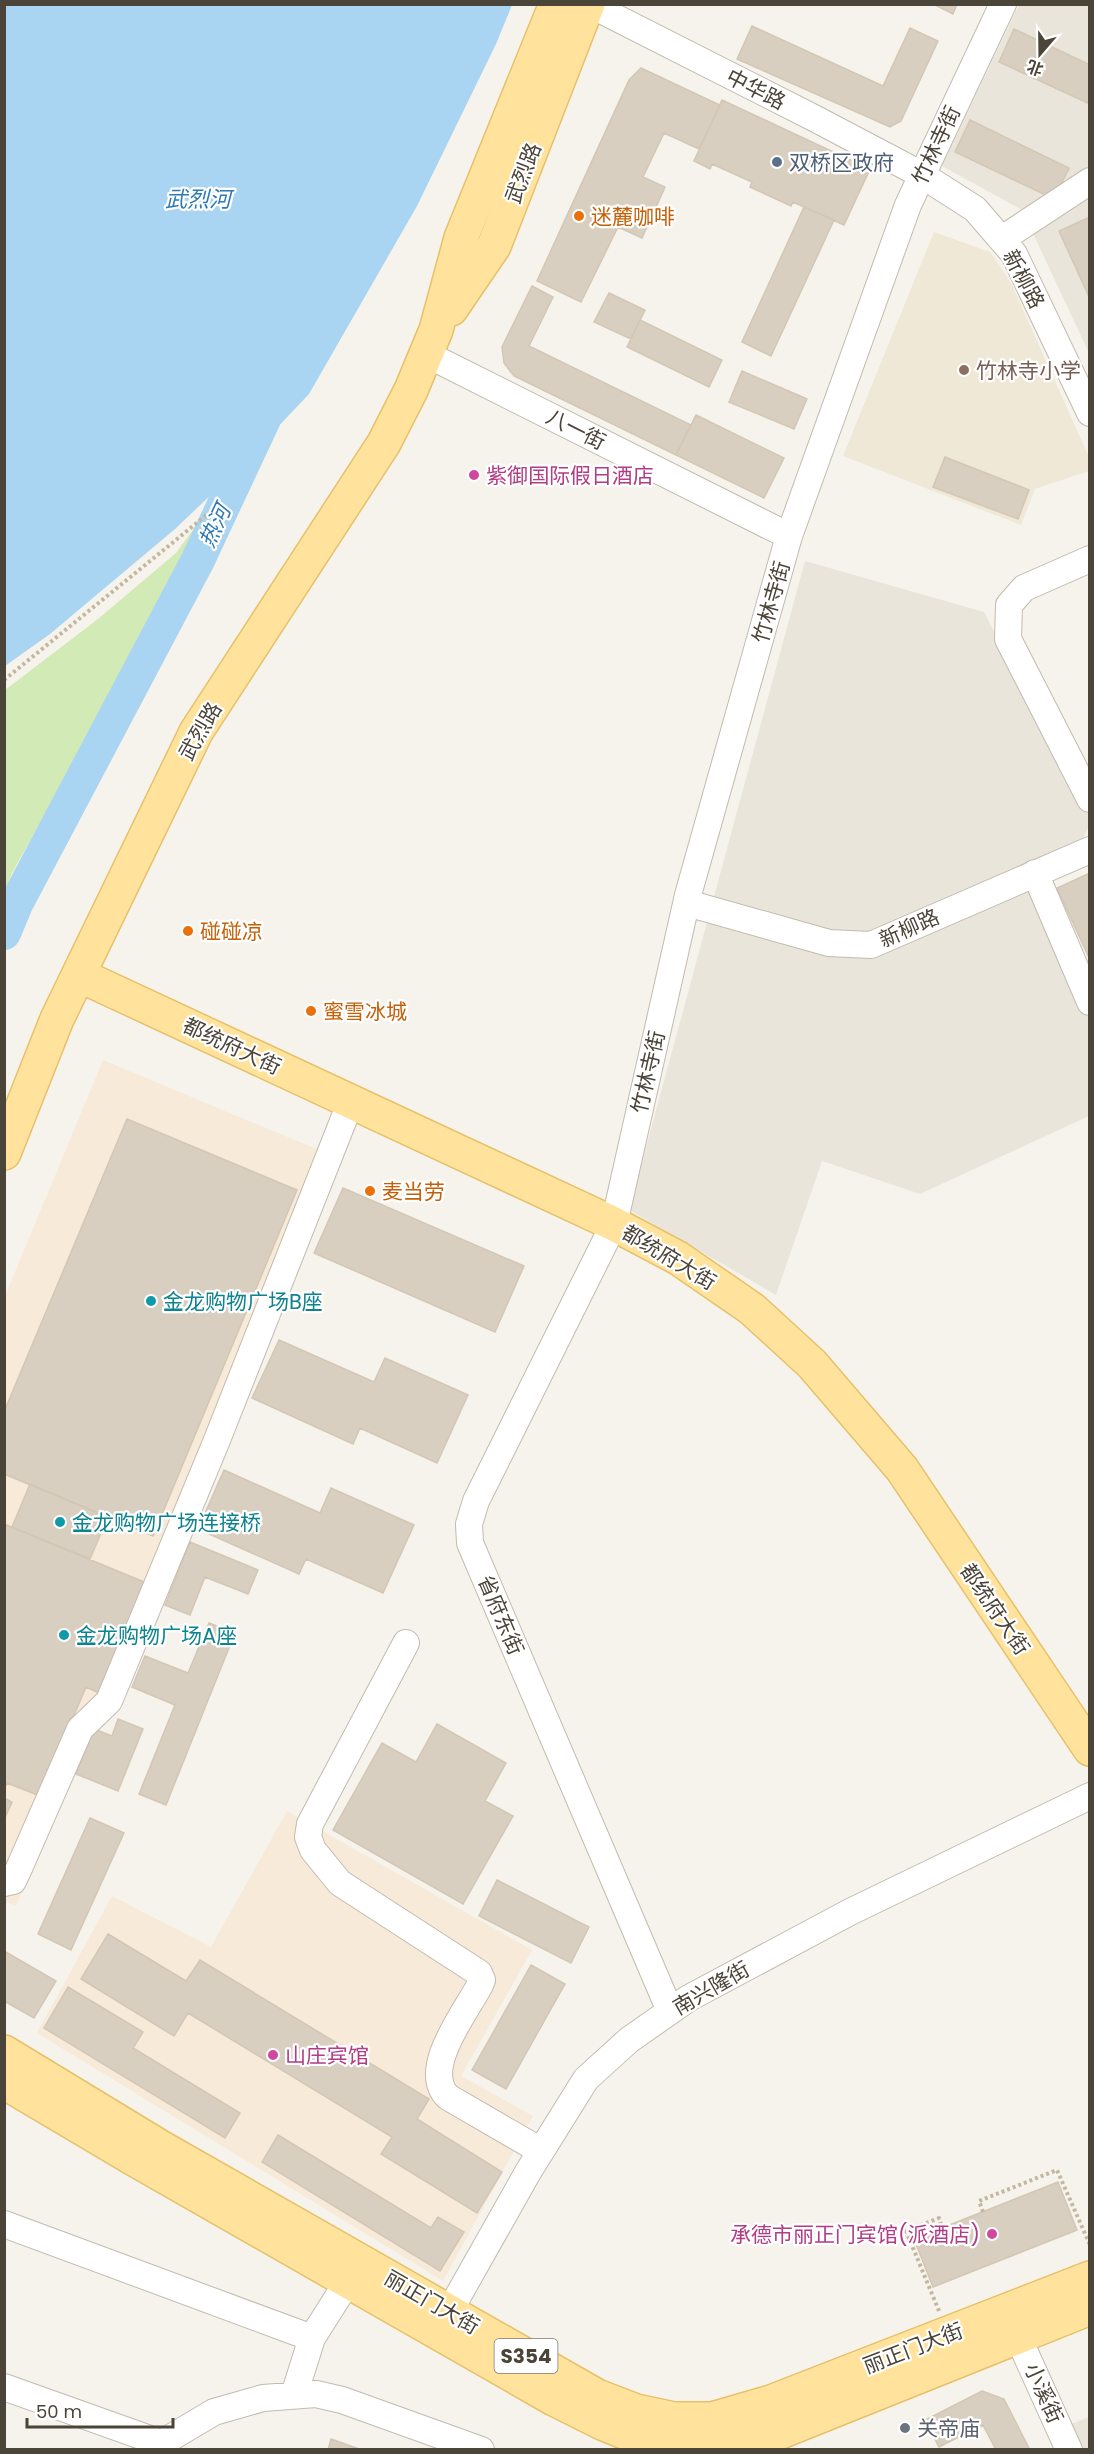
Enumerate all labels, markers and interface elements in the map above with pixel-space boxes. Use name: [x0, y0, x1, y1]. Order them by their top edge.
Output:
north arrow: [1010, 24, 1070, 84]
text: 北: [1024, 54, 1046, 81]
street label: 中华路: [721, 62, 791, 116]
street label: 竹林寺街: [905, 101, 967, 189]
street label: 武烈路: [498, 138, 548, 208]
place label: 双桥区政府: [789, 148, 894, 177]
marker: 双桥区政府: [770, 155, 784, 169]
water label: 武烈河: [165, 184, 235, 215]
place label: 迷麓咖啡: [591, 202, 675, 231]
marker: 迷麓咖啡: [572, 209, 586, 223]
street label: 新柳路: [996, 244, 1052, 314]
place label: 竹林寺小学: [976, 356, 1081, 385]
marker: 竹林寺小学: [957, 363, 971, 377]
street label: 八一街: [541, 402, 611, 456]
place label: 紫御国际假日酒店: [486, 461, 654, 490]
marker: 紫御国际假日酒店: [467, 468, 481, 482]
water label: 热河: [192, 496, 240, 552]
street label: 竹林寺街: [745, 558, 797, 646]
street label: 武烈路: [172, 696, 228, 766]
street label: 新柳路: [874, 902, 944, 954]
place label: 碰碰凉: [200, 917, 263, 946]
marker: 碰碰凉: [181, 924, 195, 938]
place label: 蜜雪冰城: [323, 997, 407, 1026]
marker: 蜜雪冰城: [304, 1004, 318, 1018]
street label: 都统府大街: [178, 1011, 286, 1081]
street label: 竹林寺街: [624, 1028, 672, 1116]
place label: 麦当劳: [382, 1177, 445, 1206]
marker: 麦当劳: [363, 1184, 377, 1198]
street label: 都统府大街: [617, 1218, 721, 1296]
place label: 金龙购物广场B座: [163, 1287, 323, 1316]
marker: 金龙购物广场B座: [144, 1294, 158, 1308]
place label: 金龙购物广场连接桥: [72, 1508, 261, 1537]
marker: 金龙购物广场连接桥: [53, 1515, 67, 1529]
street label: 都统府大街: [954, 1557, 1036, 1661]
street label: 省府东街: [471, 1571, 531, 1659]
place label: 金龙购物广场A座: [76, 1621, 237, 1650]
marker: 金龙购物广场A座: [57, 1628, 71, 1642]
street label: 南兴隆街: [667, 1954, 755, 2022]
place label: 山庄宾馆: [285, 2041, 369, 2070]
marker: 山庄宾馆: [266, 2048, 280, 2062]
place label: 承德市丽正门宾馆(派酒店): [730, 2220, 980, 2249]
marker: 承德市丽正门宾馆(派酒店): [985, 2227, 999, 2241]
street label: 丽正门大街: [379, 2263, 485, 2341]
street label: 丽正门大街: [859, 2316, 967, 2380]
road number: S354: [494, 2339, 558, 2373]
street label: 小溪街: [1018, 2358, 1070, 2428]
scale bar: [27, 2391, 172, 2429]
text: 50 m: [36, 2399, 82, 2424]
place label: 关帝庙: [917, 2414, 980, 2443]
marker: 关帝庙: [898, 2421, 912, 2435]

